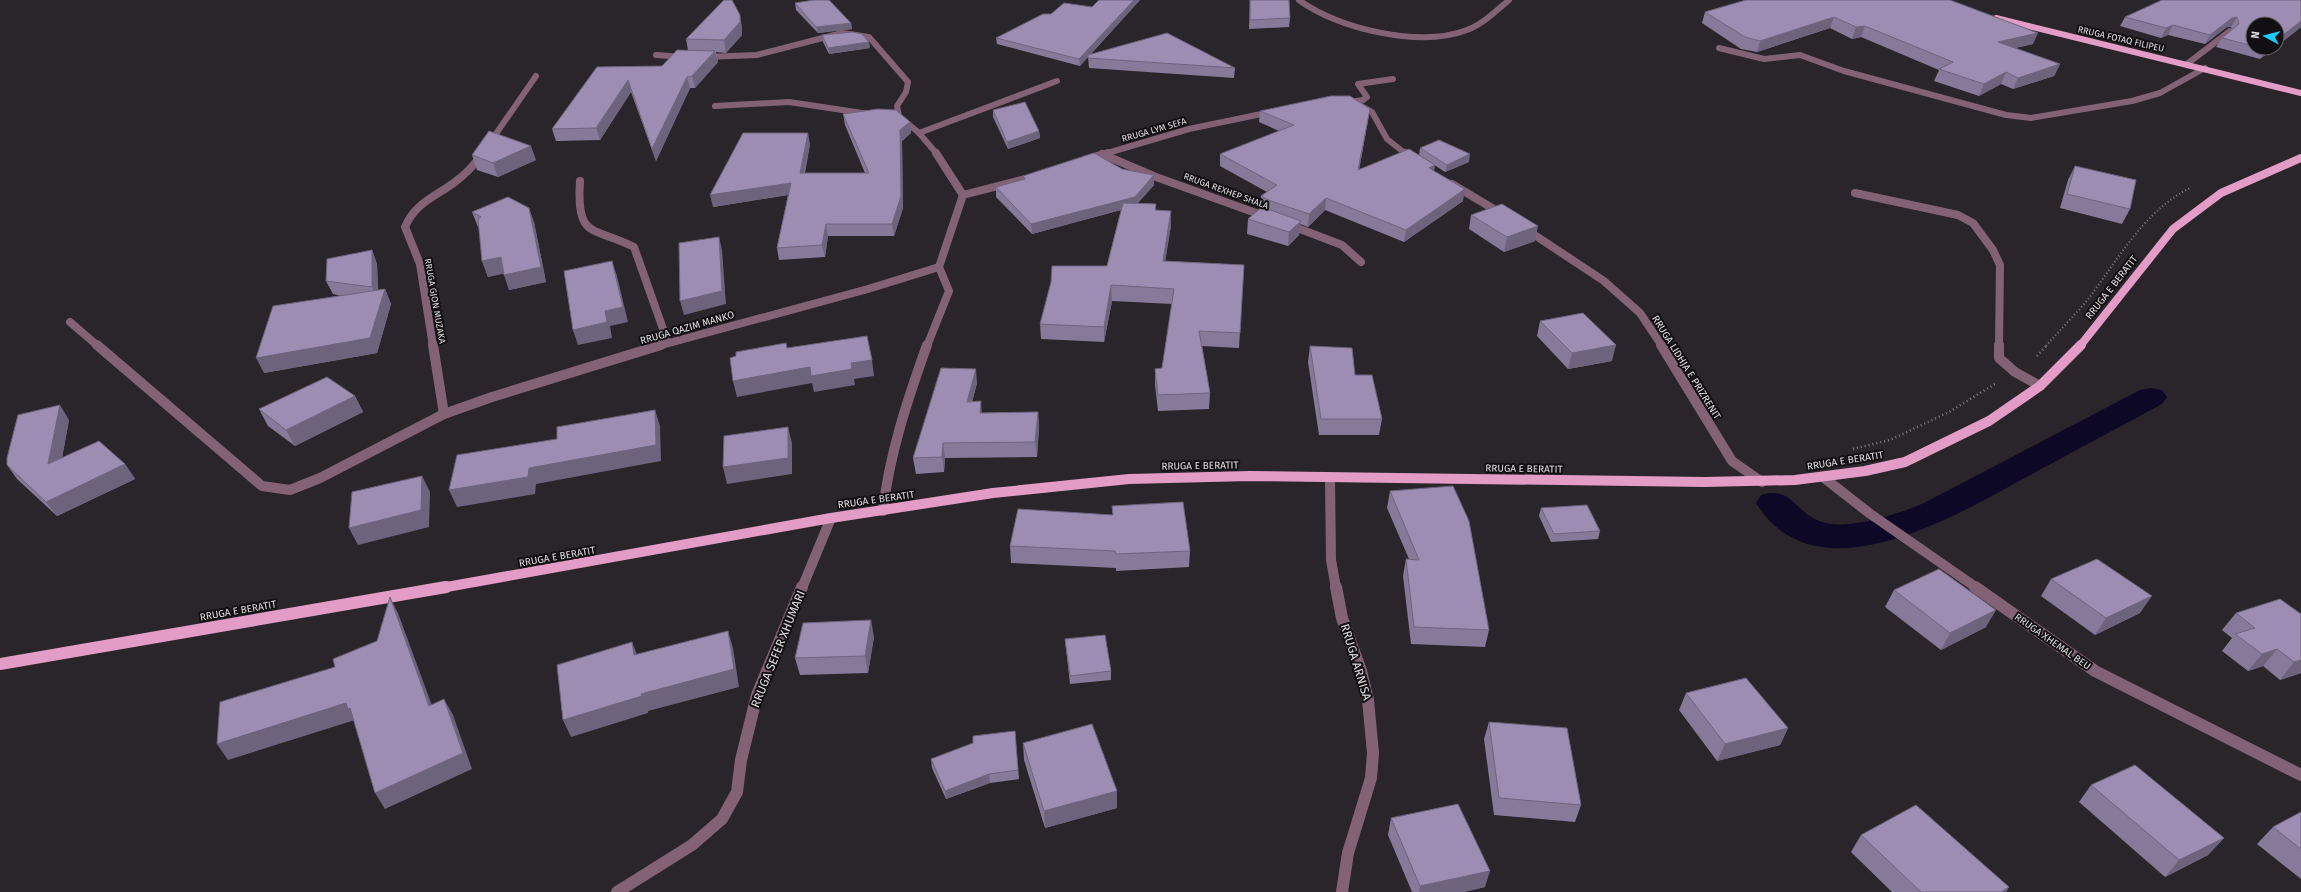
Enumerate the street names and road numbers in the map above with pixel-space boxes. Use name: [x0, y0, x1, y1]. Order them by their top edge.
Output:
street label: RRUGA FOTAQ FILIPEU: [2077, 24, 2165, 54]
street label: RRUGA LYM SEFA: [1121, 116, 1188, 144]
street label: RRUGA REXHEP SHALA: [1182, 171, 1271, 211]
street label: RRUGA E BERATIT: [2083, 253, 2141, 322]
street label: RRUGA GJON MUZAKA: [423, 258, 448, 345]
street label: RRUGA QAZIM MANKO: [639, 309, 736, 347]
street label: RRUGA LIDHJA E PRIZRENIT: [1649, 313, 1724, 422]
street label: RRUGA E BERATIT: [1806, 449, 1885, 473]
street label: RRUGA E BERATIT: [1161, 459, 1240, 473]
street label: RRUGA E BERATIT: [1485, 462, 1564, 476]
street label: RRUGA E BERATIT: [837, 489, 916, 511]
street label: RRUGA E BERATIT: [518, 544, 597, 570]
street label: RRUGA SEFER XHUMARI: [748, 588, 808, 710]
street label: RRUGA E BERATIT: [199, 598, 278, 624]
street label: RRUGA XHEMAL BEU: [2012, 611, 2093, 673]
street label: RRUGA ARNISA: [1338, 622, 1374, 702]

